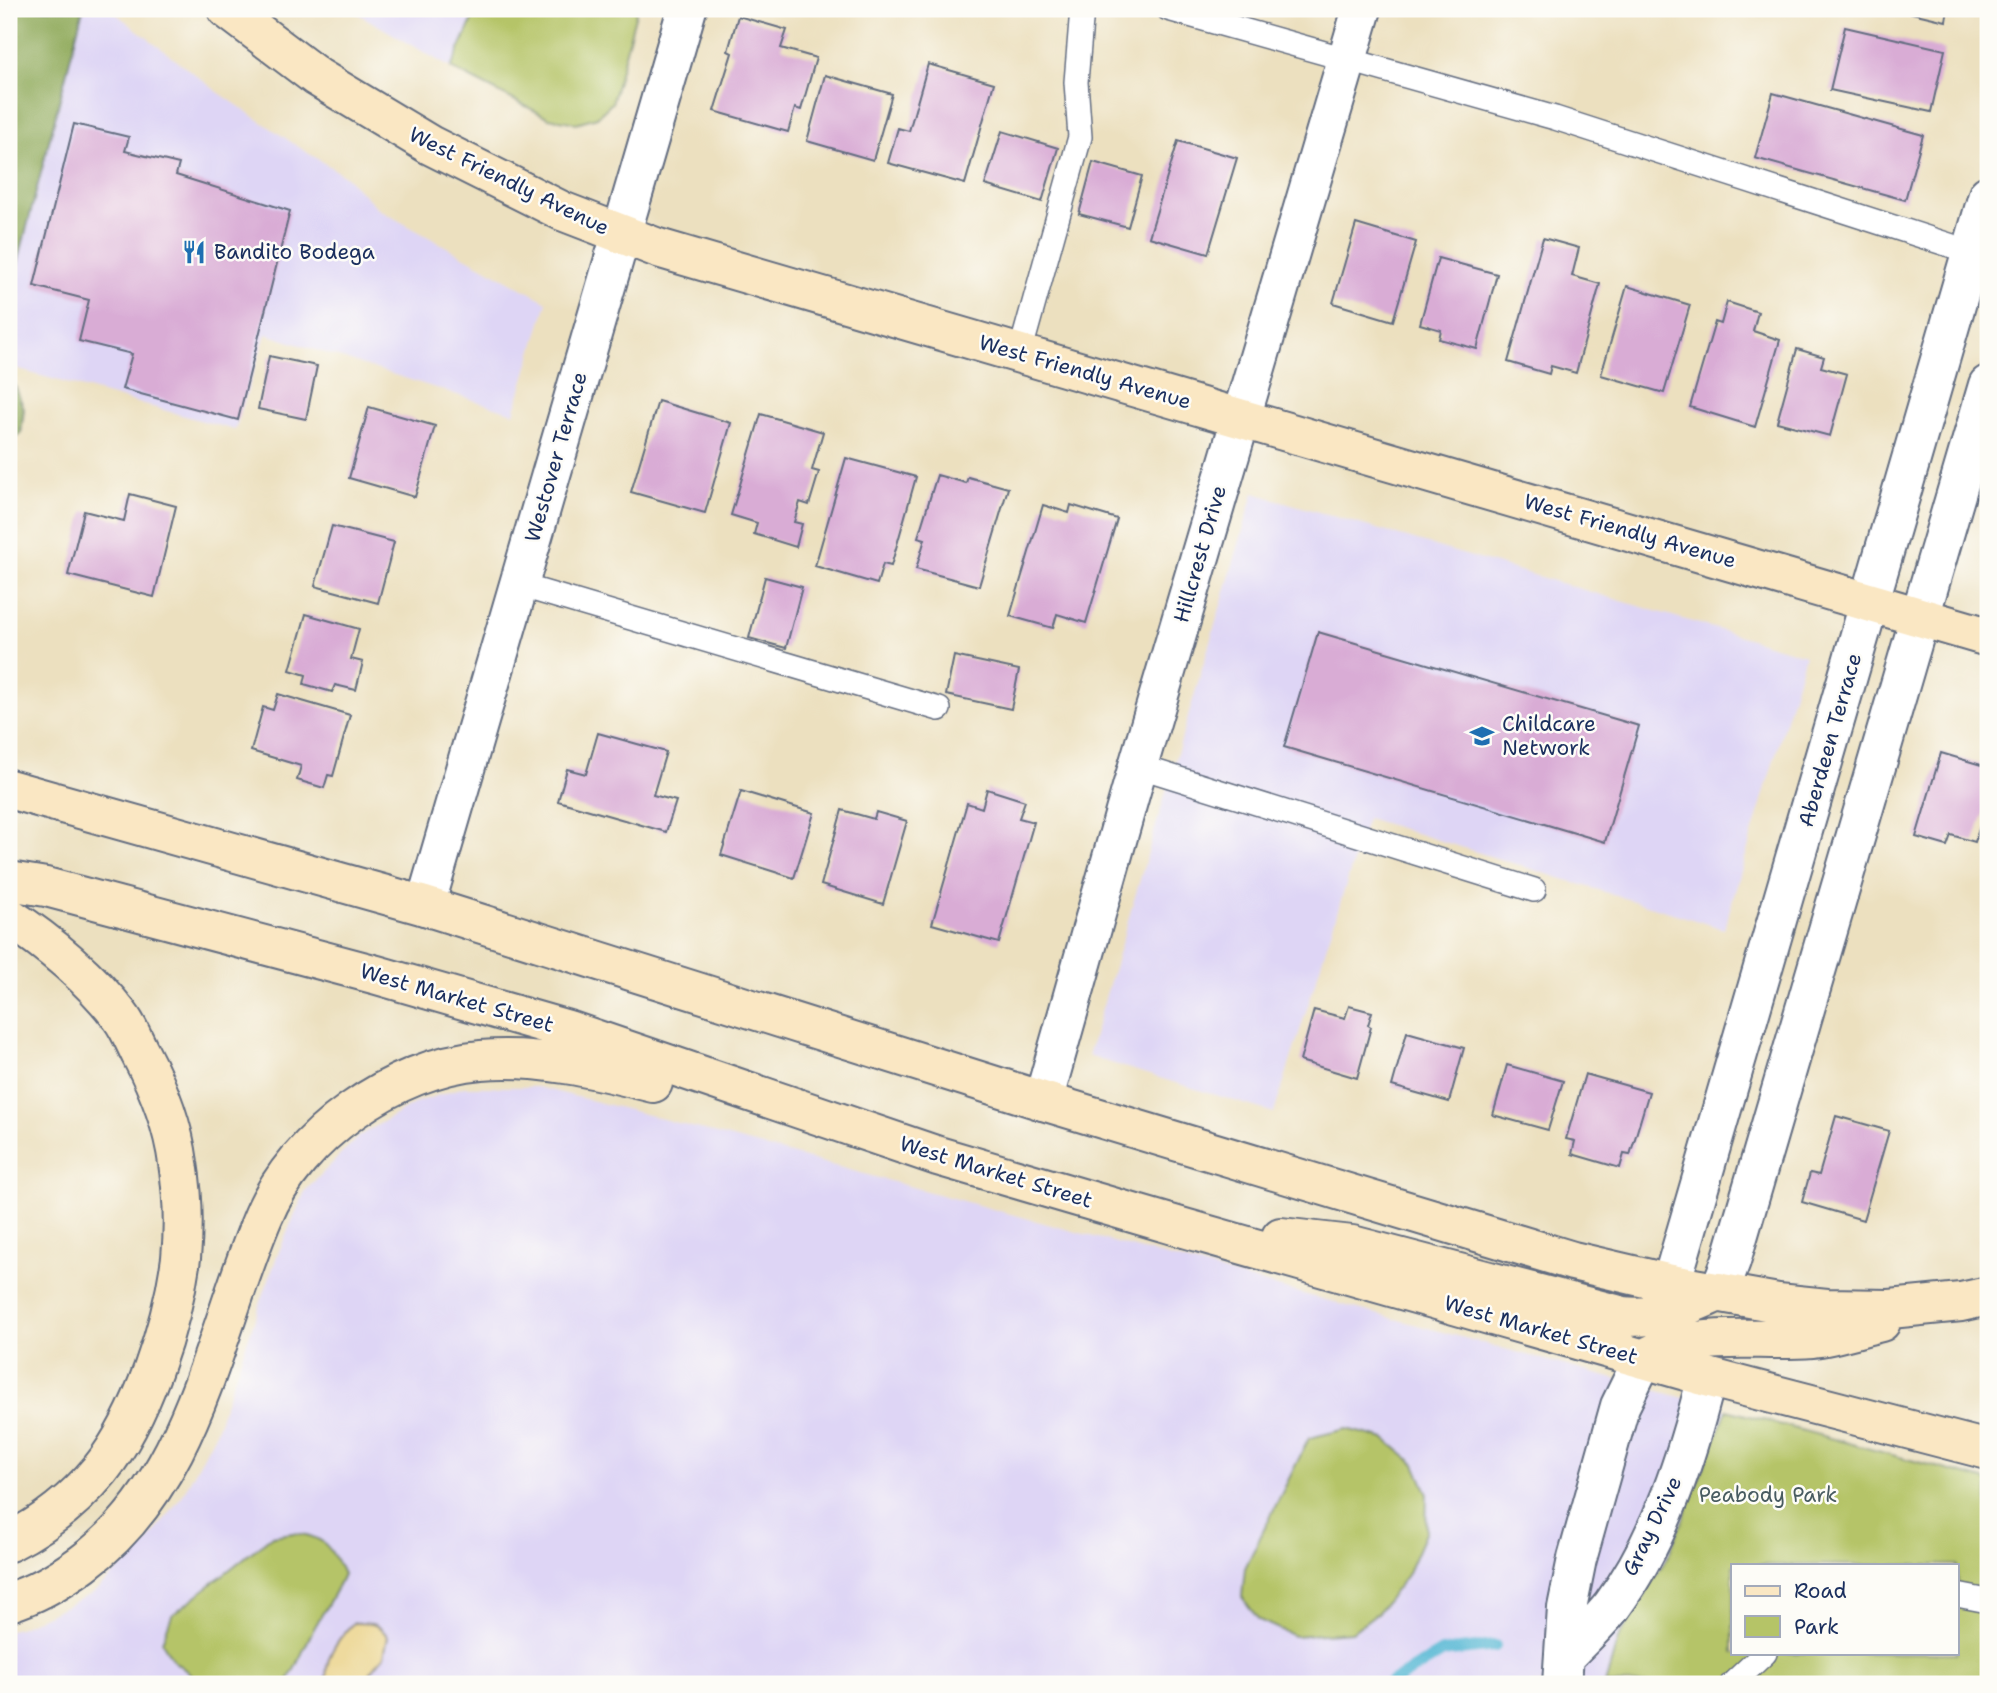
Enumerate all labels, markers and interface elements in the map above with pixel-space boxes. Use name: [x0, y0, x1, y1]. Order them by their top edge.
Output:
street label: West Friendly Avenue: [404, 120, 614, 242]
restaurant icon: Bandito Bodega: [180, 238, 208, 266]
place label: Bandito Bodega: [214, 238, 375, 266]
street label: West Friendly Avenue: [976, 328, 1194, 416]
street label: Westover Terrace: [518, 368, 594, 546]
street label: Hillcrest Drive: [1167, 482, 1233, 626]
street label: West Friendly Avenue: [1521, 487, 1739, 575]
street label: Aberdeen Terrace: [1792, 650, 1868, 830]
place label: Childcare Network: [1502, 710, 1596, 762]
school or university icon: Childcare Network: [1468, 722, 1496, 750]
street label: West Market Street: [357, 957, 557, 1039]
street label: West Market Street: [896, 1129, 1096, 1215]
street label: West Market Street: [1441, 1289, 1641, 1371]
street label: Gray Drive: [1616, 1471, 1688, 1581]
park label: Peabody Park: [1699, 1481, 1837, 1509]
legend: [1731, 1564, 1958, 1654]
text: Road: [1794, 1577, 1847, 1605]
text: Park: [1794, 1613, 1839, 1641]

